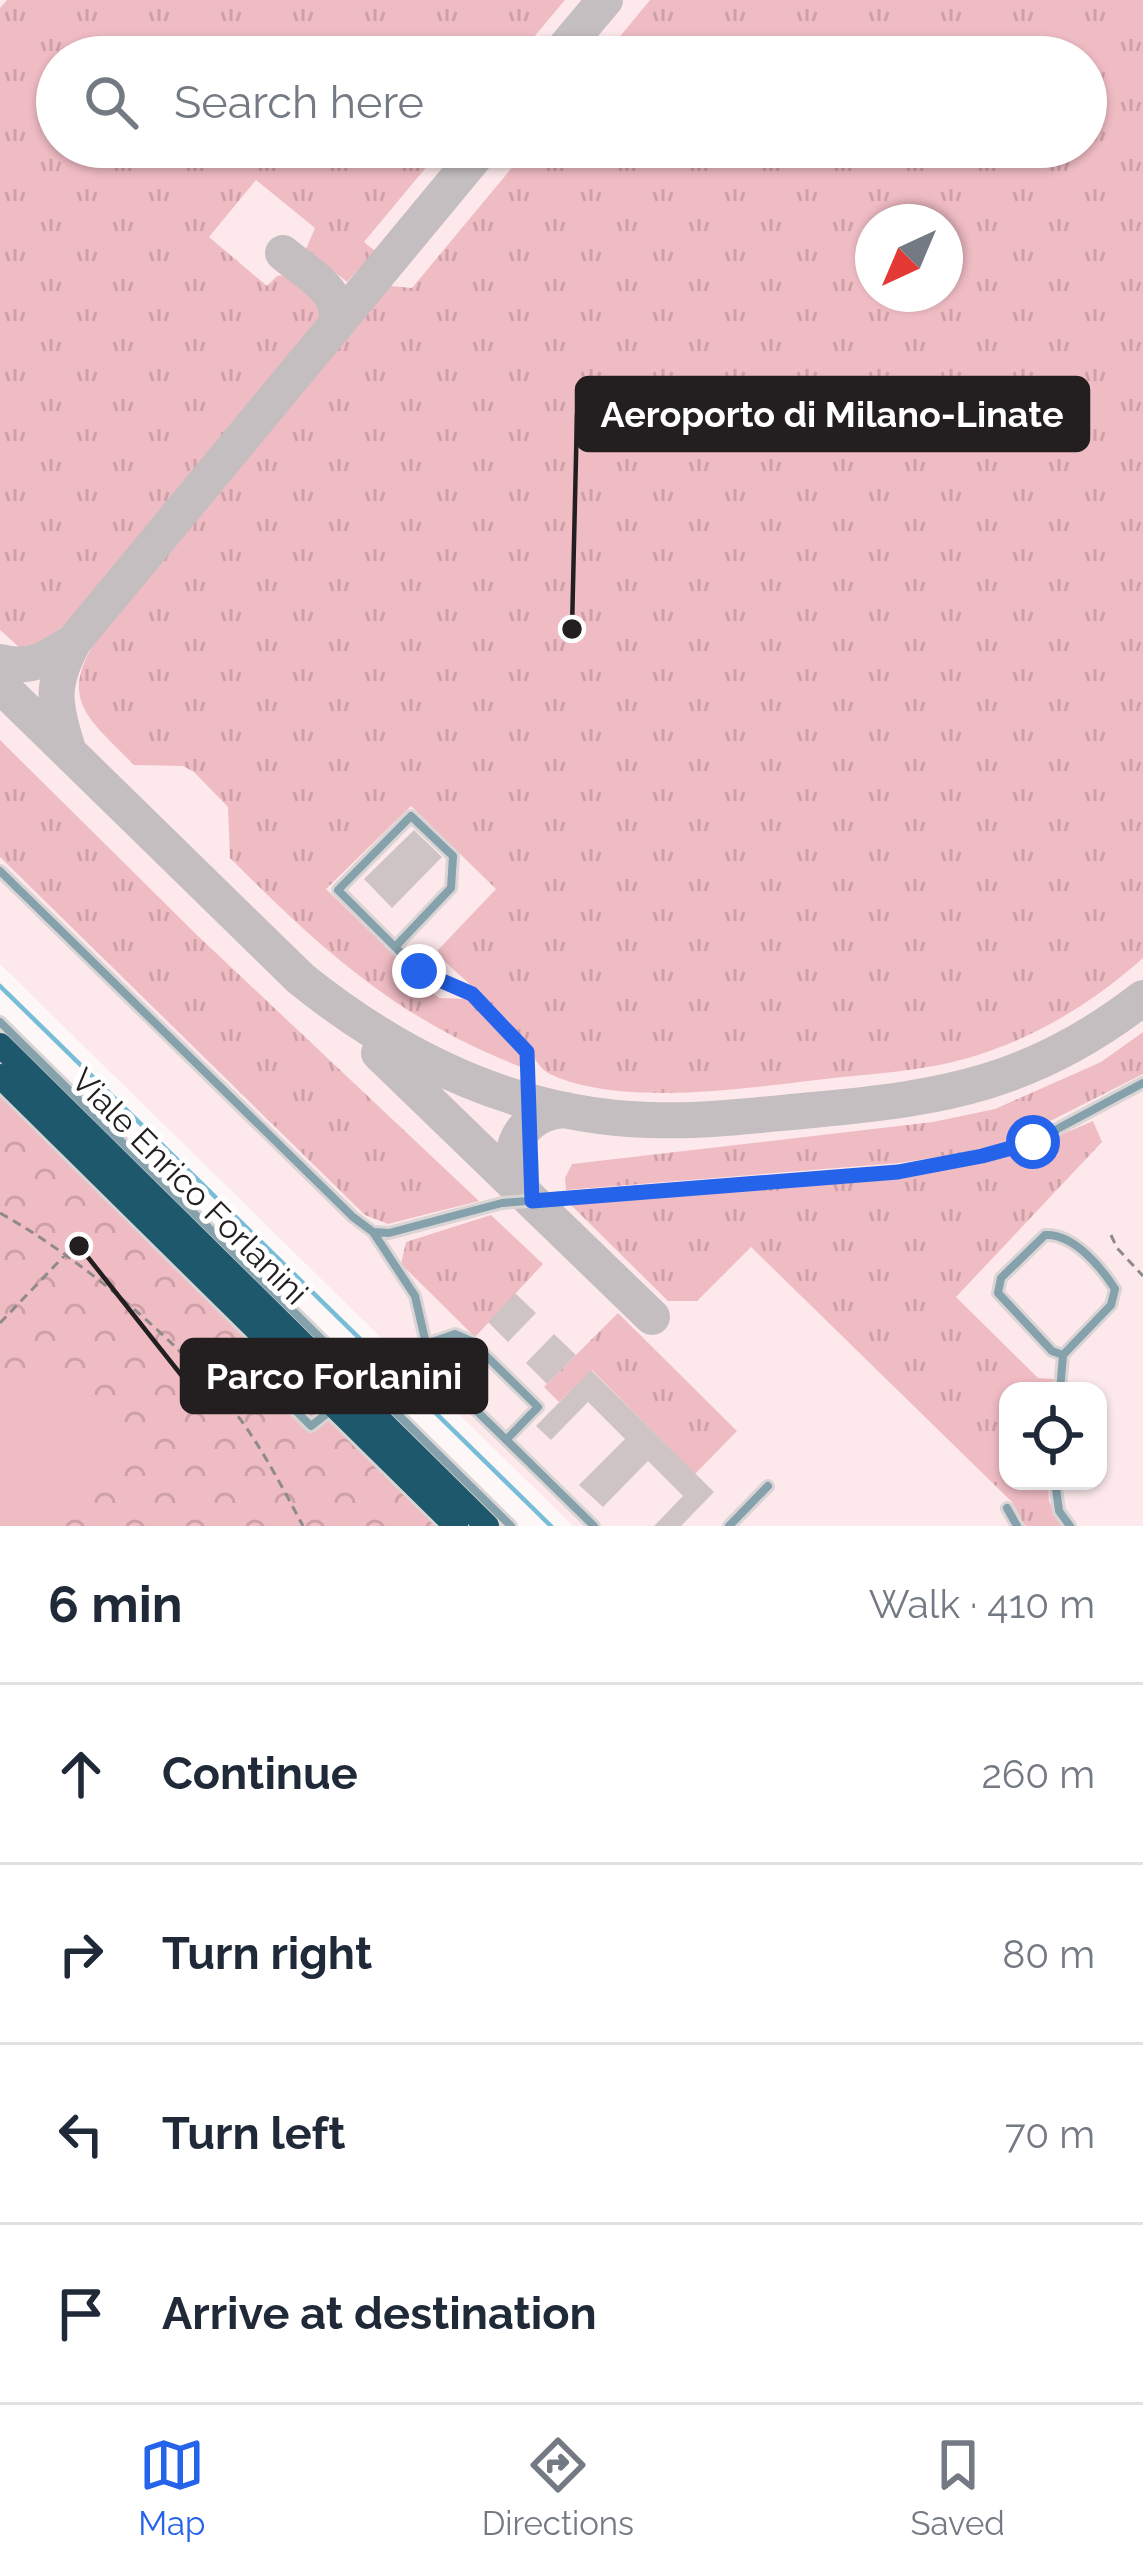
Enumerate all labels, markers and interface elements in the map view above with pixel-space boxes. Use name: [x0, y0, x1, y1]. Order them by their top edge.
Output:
search box: [36, 36, 1107, 168]
icon: search: [78, 69, 144, 135]
text: Search here: [174, 76, 424, 129]
north arrow: [855, 204, 963, 312]
callout: Aeroporto di Milano-Linate: [577, 378, 1088, 450]
text: Aeroporto di Milano-Linate: [601, 393, 1063, 435]
route end: [392, 944, 446, 998]
street label: Viale Enrico Forlanini: [64, 1060, 316, 1312]
route start: [1006, 1115, 1060, 1169]
callout: Parco Forlanini: [182, 1340, 486, 1412]
text: Parco Forlanini: [206, 1355, 462, 1397]
map controls: [999, 1382, 1107, 1490]
button: locate: [999, 1382, 1107, 1490]
text: 6 min: [48, 1574, 183, 1634]
text: Walk · 410 m: [869, 1581, 1095, 1627]
icon: ahead: [48, 1741, 114, 1807]
text: Continue: [162, 1747, 358, 1800]
text: 260 m: [982, 1751, 1095, 1797]
icon: right: [48, 1921, 114, 1987]
text: Turn right: [162, 1927, 372, 1980]
text: 80 m: [1002, 1931, 1095, 1977]
icon: left: [48, 2101, 114, 2167]
text: Turn left: [162, 2107, 345, 2160]
text: 70 m: [1005, 2111, 1095, 2157]
icon: arrive: [48, 2281, 114, 2347]
text: Arrive at destination: [162, 2287, 597, 2340]
tab: Map: [138, 2432, 205, 2543]
tab: Directions: [482, 2432, 634, 2543]
tab: Saved: [910, 2432, 1005, 2543]

